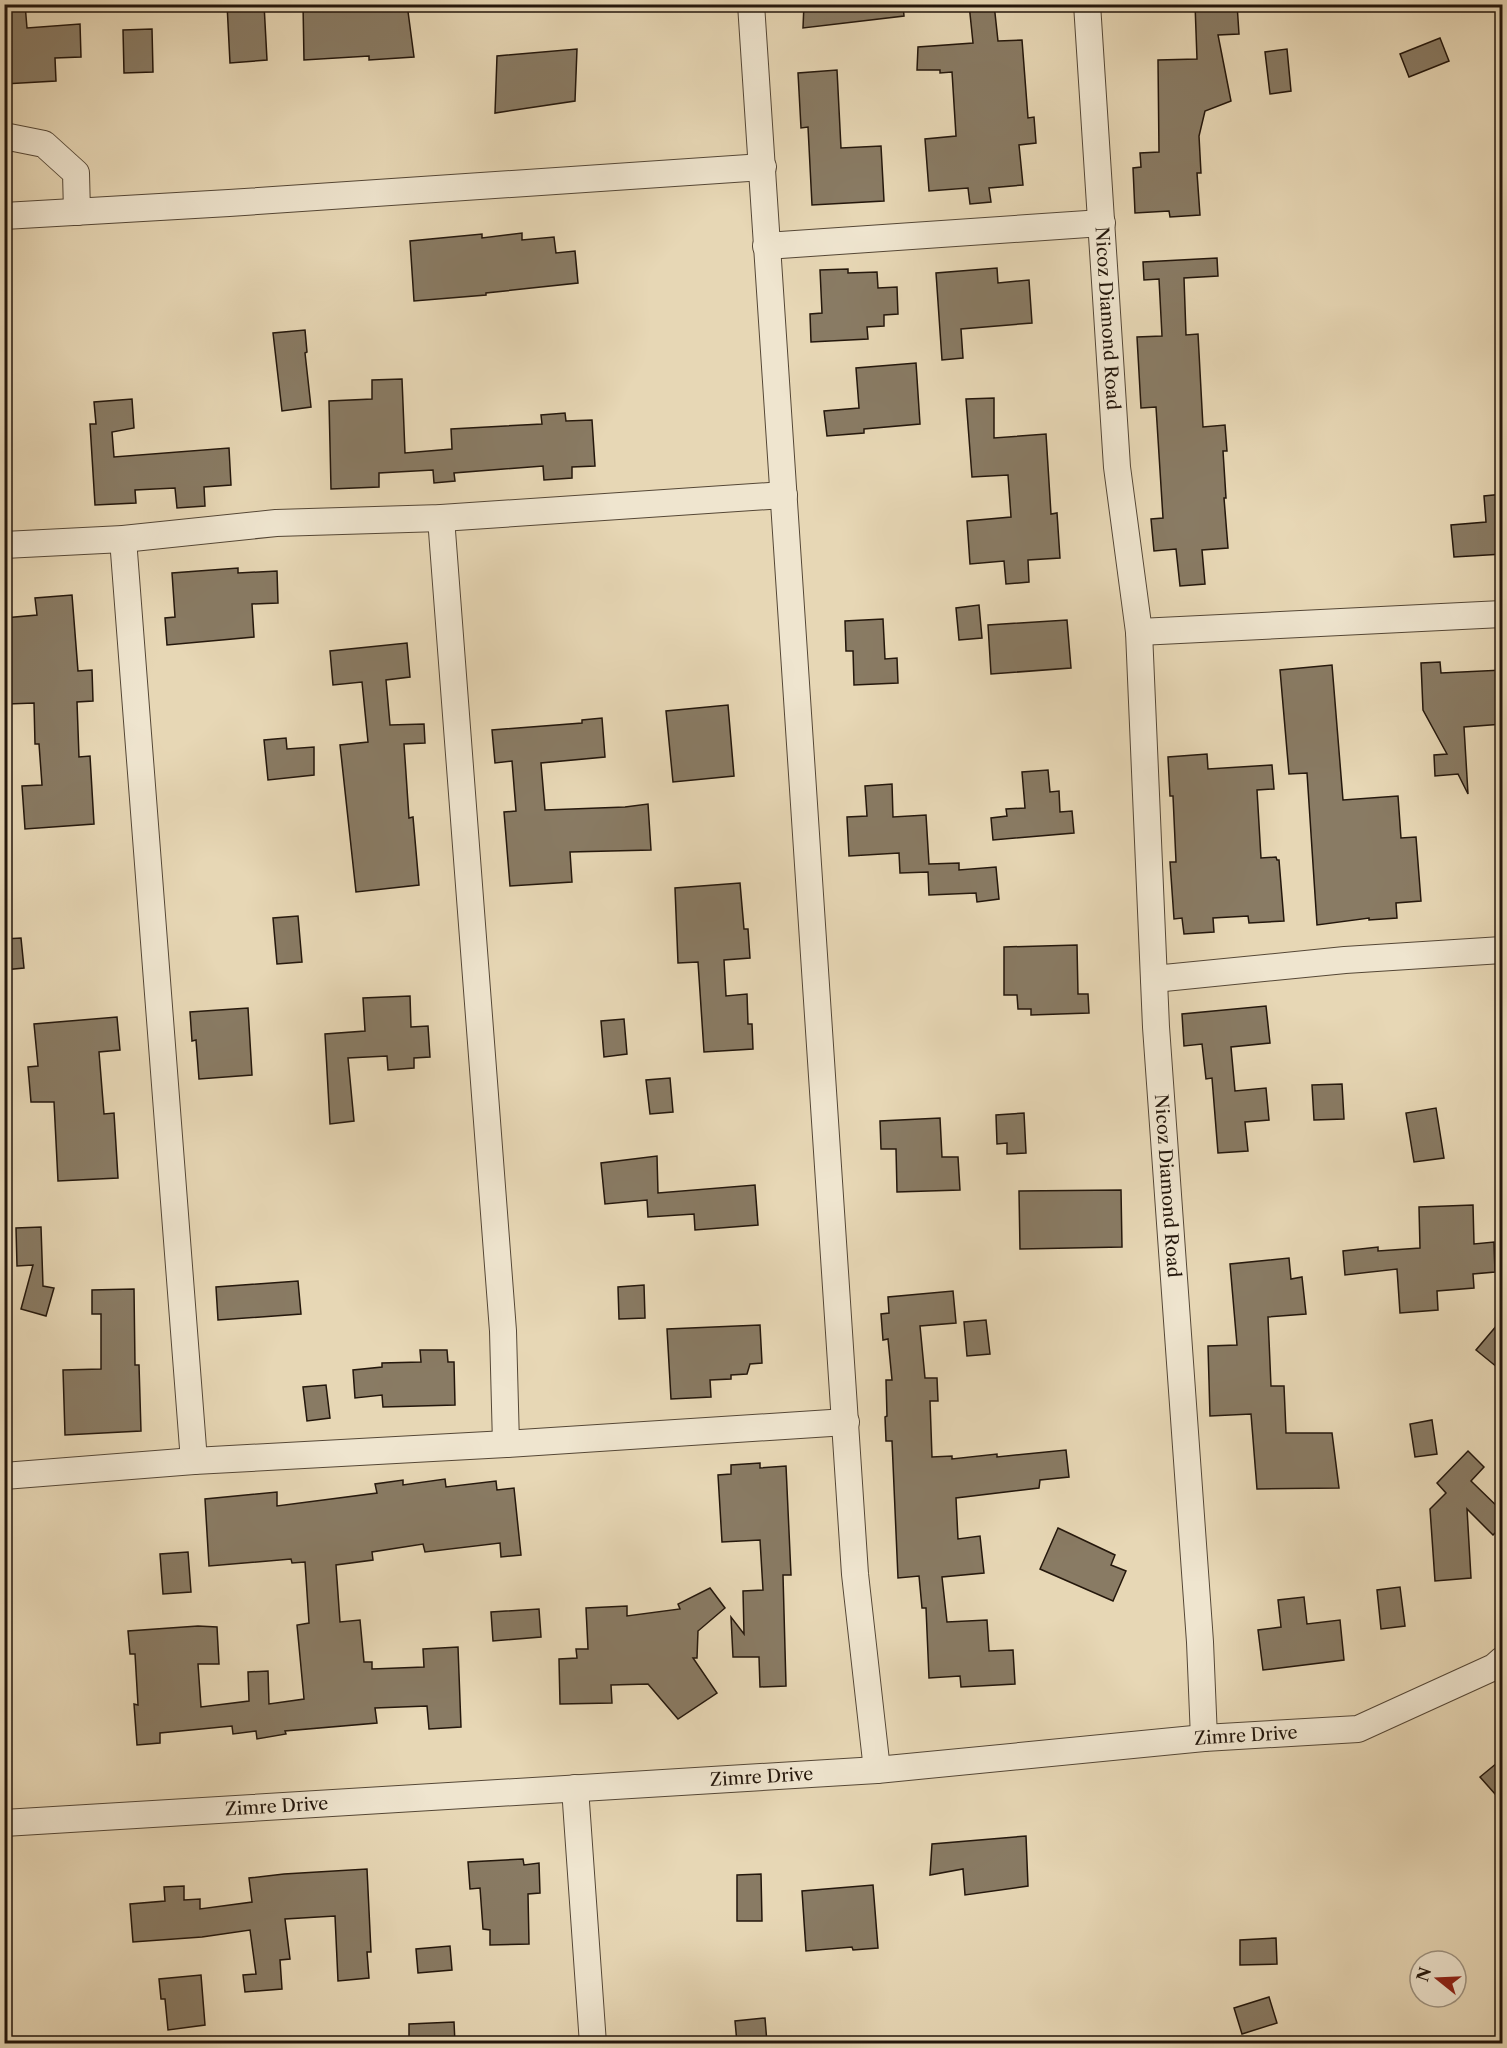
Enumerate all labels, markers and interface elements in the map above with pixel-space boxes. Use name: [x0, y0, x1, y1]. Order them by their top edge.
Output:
street label: Nicoz Diamond Road: [1090, 226, 1124, 411]
street label: Nicoz Diamond Road: [1150, 1093, 1185, 1278]
street label: Zimre Drive: [1193, 1722, 1298, 1750]
street label: Zimre Drive: [709, 1763, 814, 1791]
street label: Zimre Drive: [224, 1792, 329, 1821]
north arrow: [1408, 1949, 1468, 2009]
text: N: [1412, 1965, 1435, 1984]

